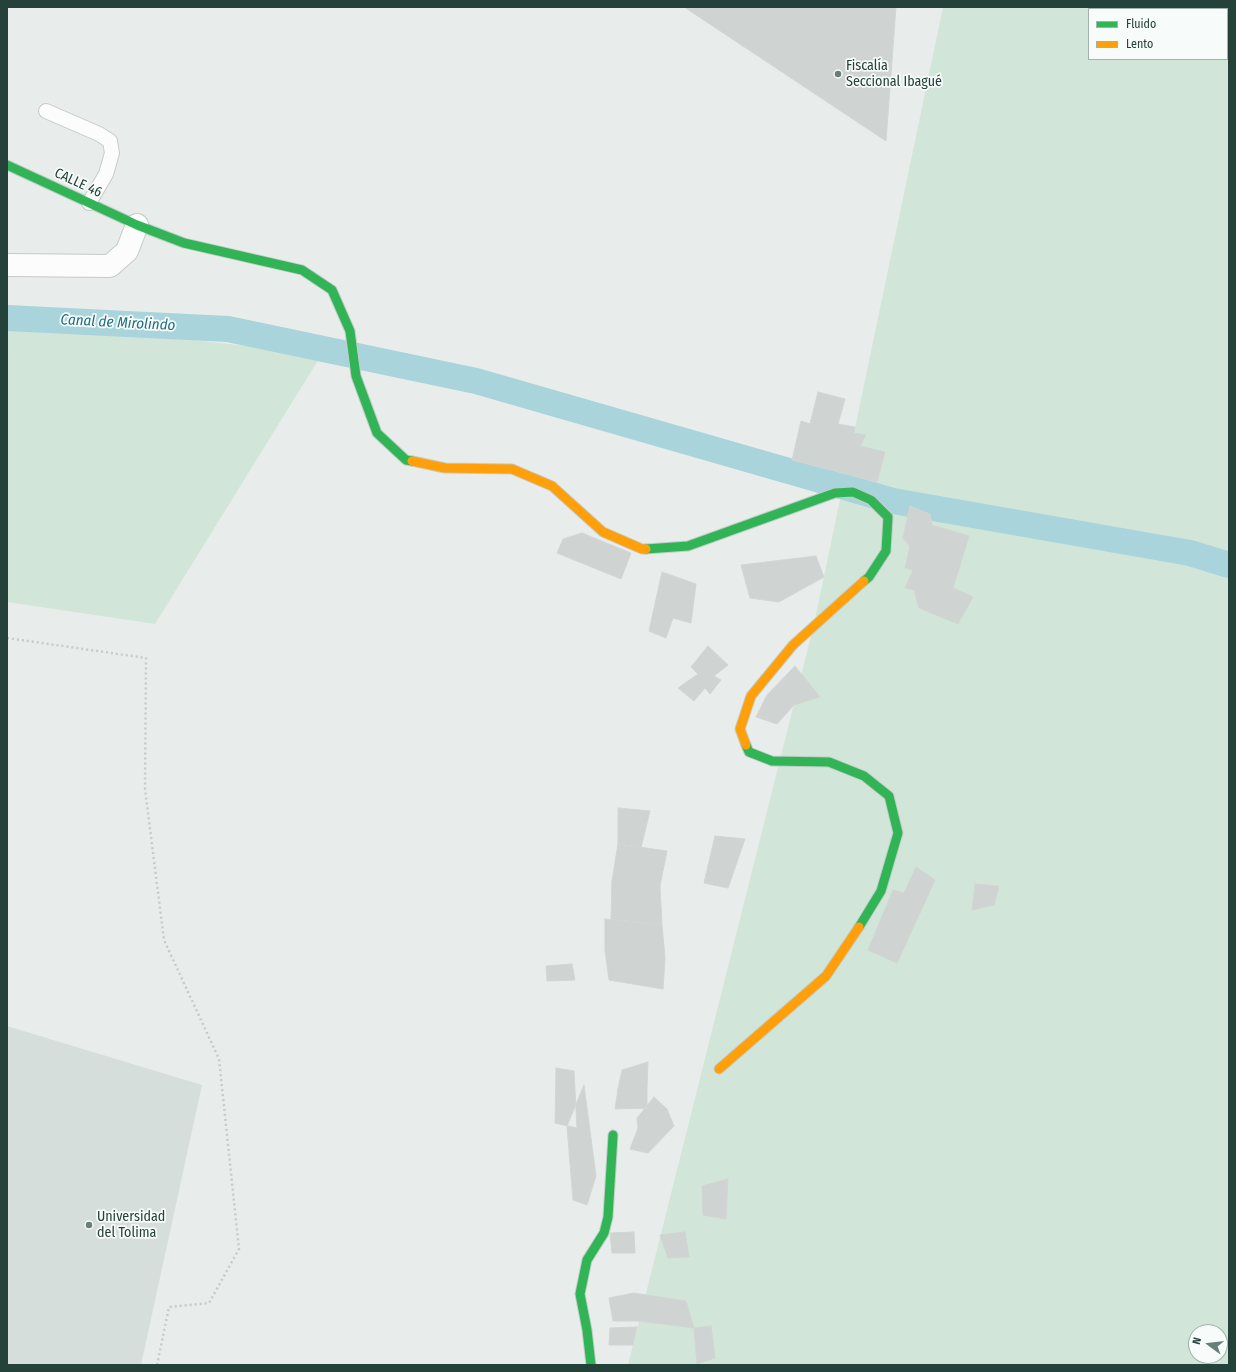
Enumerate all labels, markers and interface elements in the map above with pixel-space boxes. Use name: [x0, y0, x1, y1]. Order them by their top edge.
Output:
legend: [1088, 8, 1228, 60]
text: Fluido: [1126, 17, 1156, 31]
text: Lento: [1126, 37, 1153, 51]
place label: Fiscalía Seccional Ibagué: [846, 58, 942, 90]
marker: Fiscalía Seccional Ibagué: [833, 69, 843, 79]
street label: CALLE 46: [52, 165, 104, 201]
water label: Canal de Mirolindo: [60, 311, 176, 335]
place label: Universidad del Tolima: [97, 1209, 165, 1242]
marker: Universidad del Tolima: [84, 1220, 94, 1230]
north arrow: [1188, 1324, 1228, 1364]
text: N: [1190, 1336, 1204, 1346]

